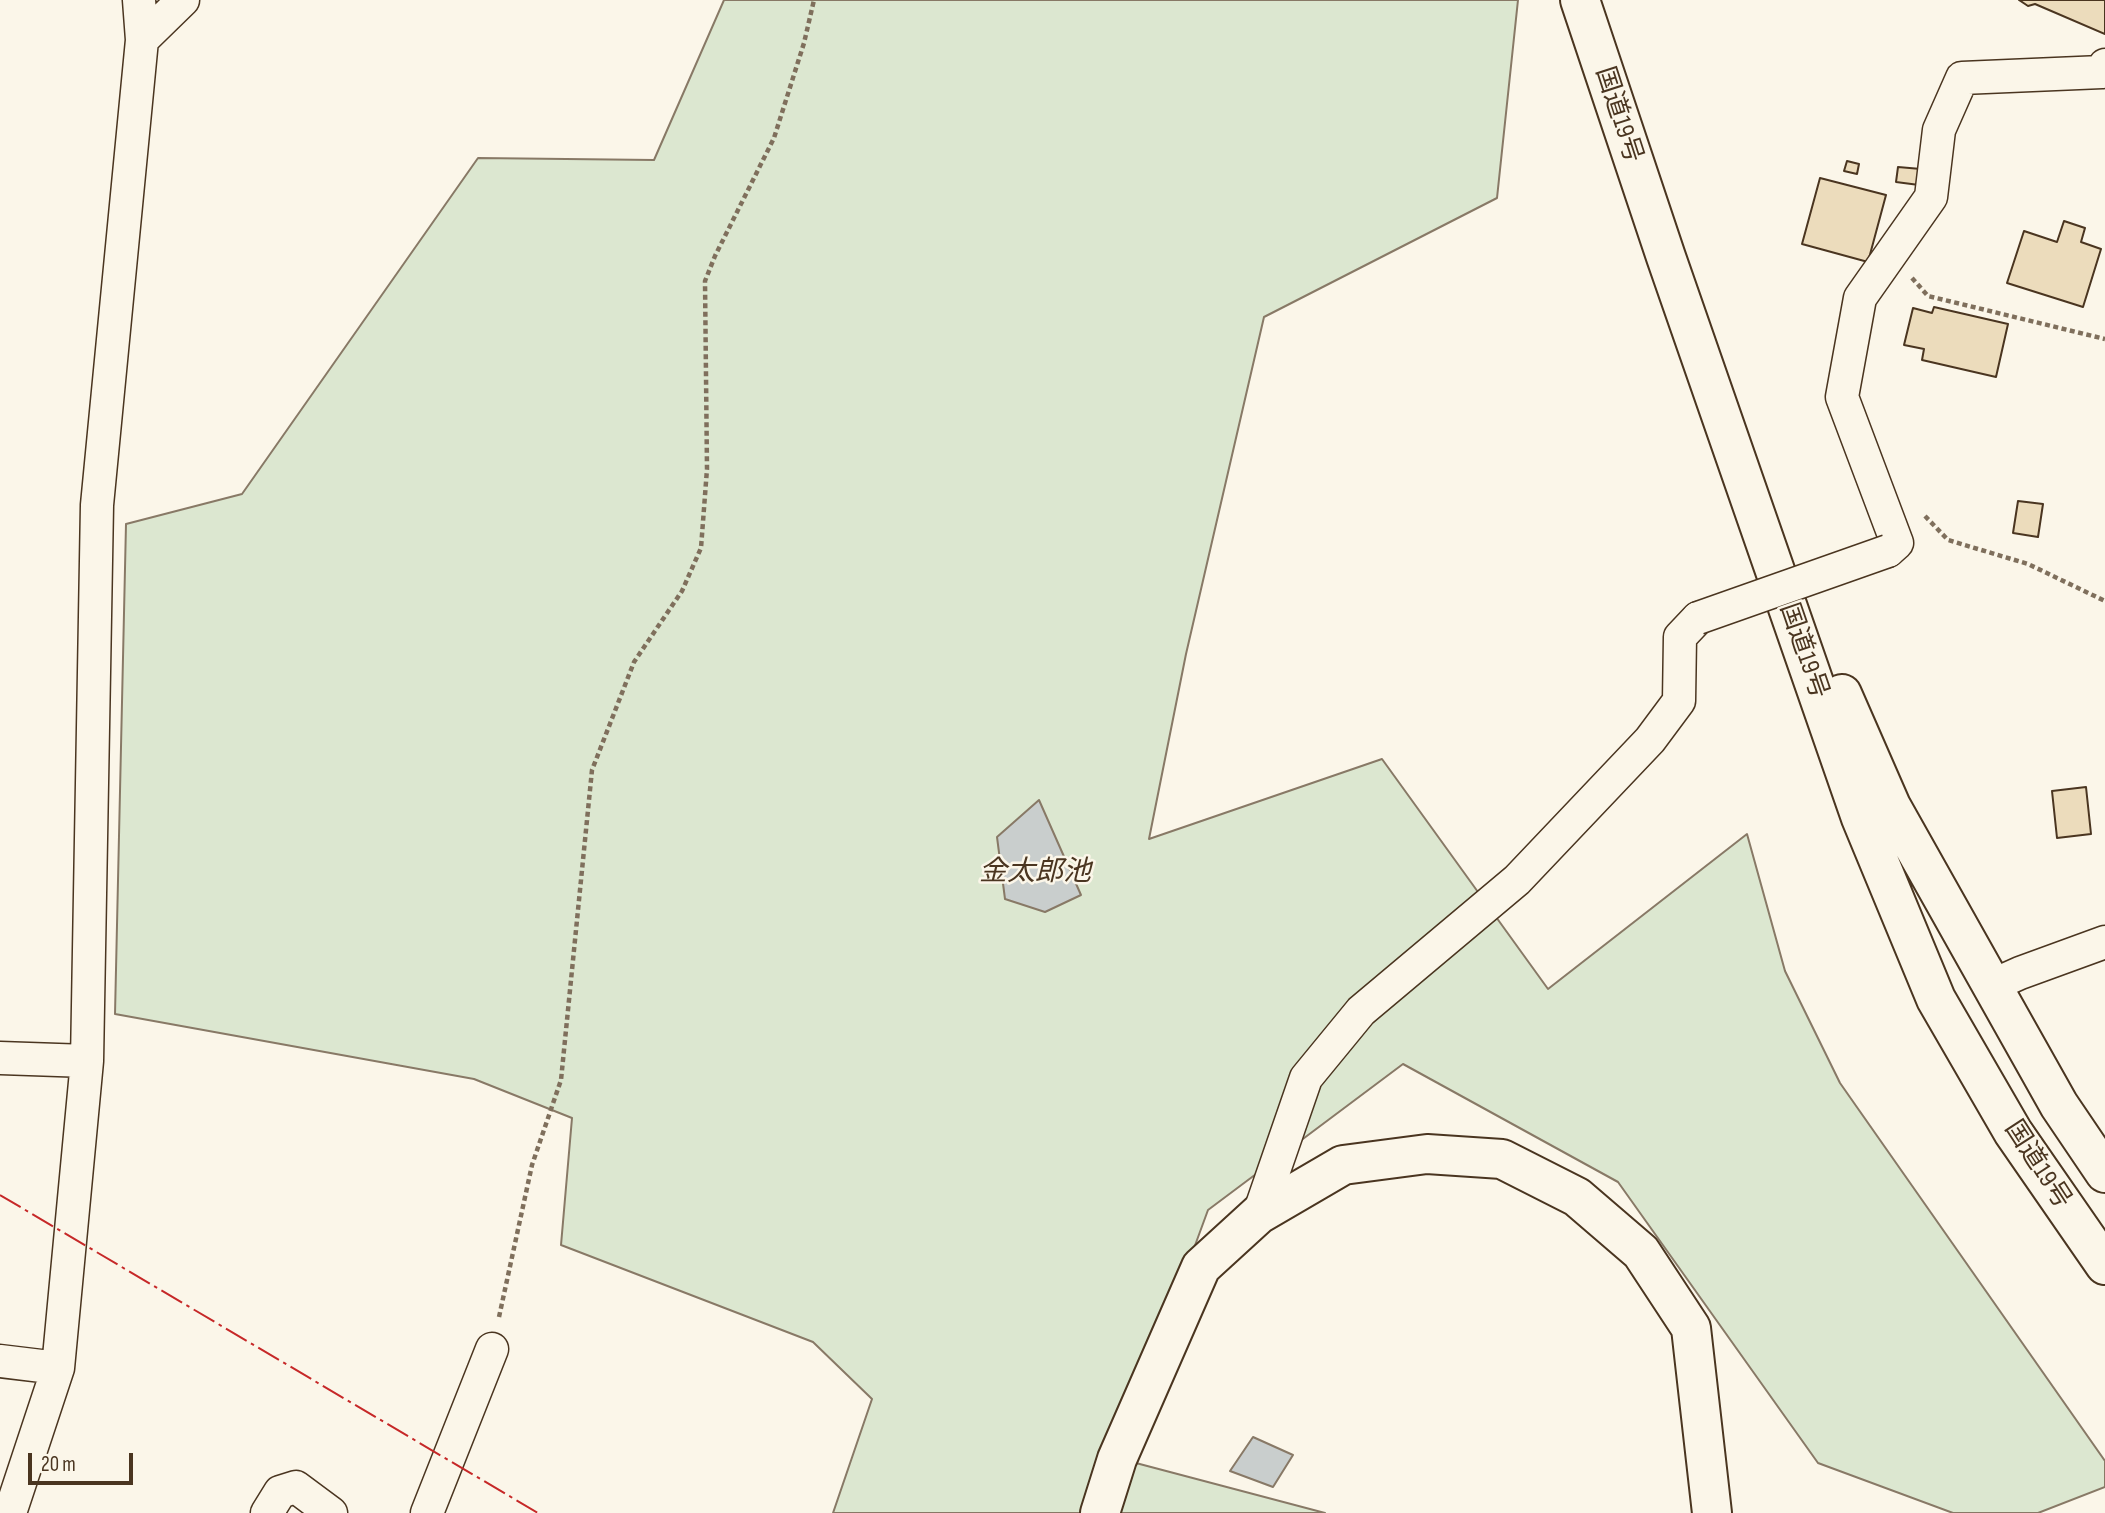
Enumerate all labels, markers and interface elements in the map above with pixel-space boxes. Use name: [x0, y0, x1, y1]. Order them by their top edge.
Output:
street label: 国道19号: [1588, 63, 1648, 167]
street label: 国道19号: [1772, 599, 1834, 703]
water label: 金太郎池: [979, 856, 1091, 890]
street label: 国道19号: [1997, 1115, 2077, 1215]
scale bar: [32, 1440, 136, 1484]
text: 20 m: [41, 1452, 76, 1477]

